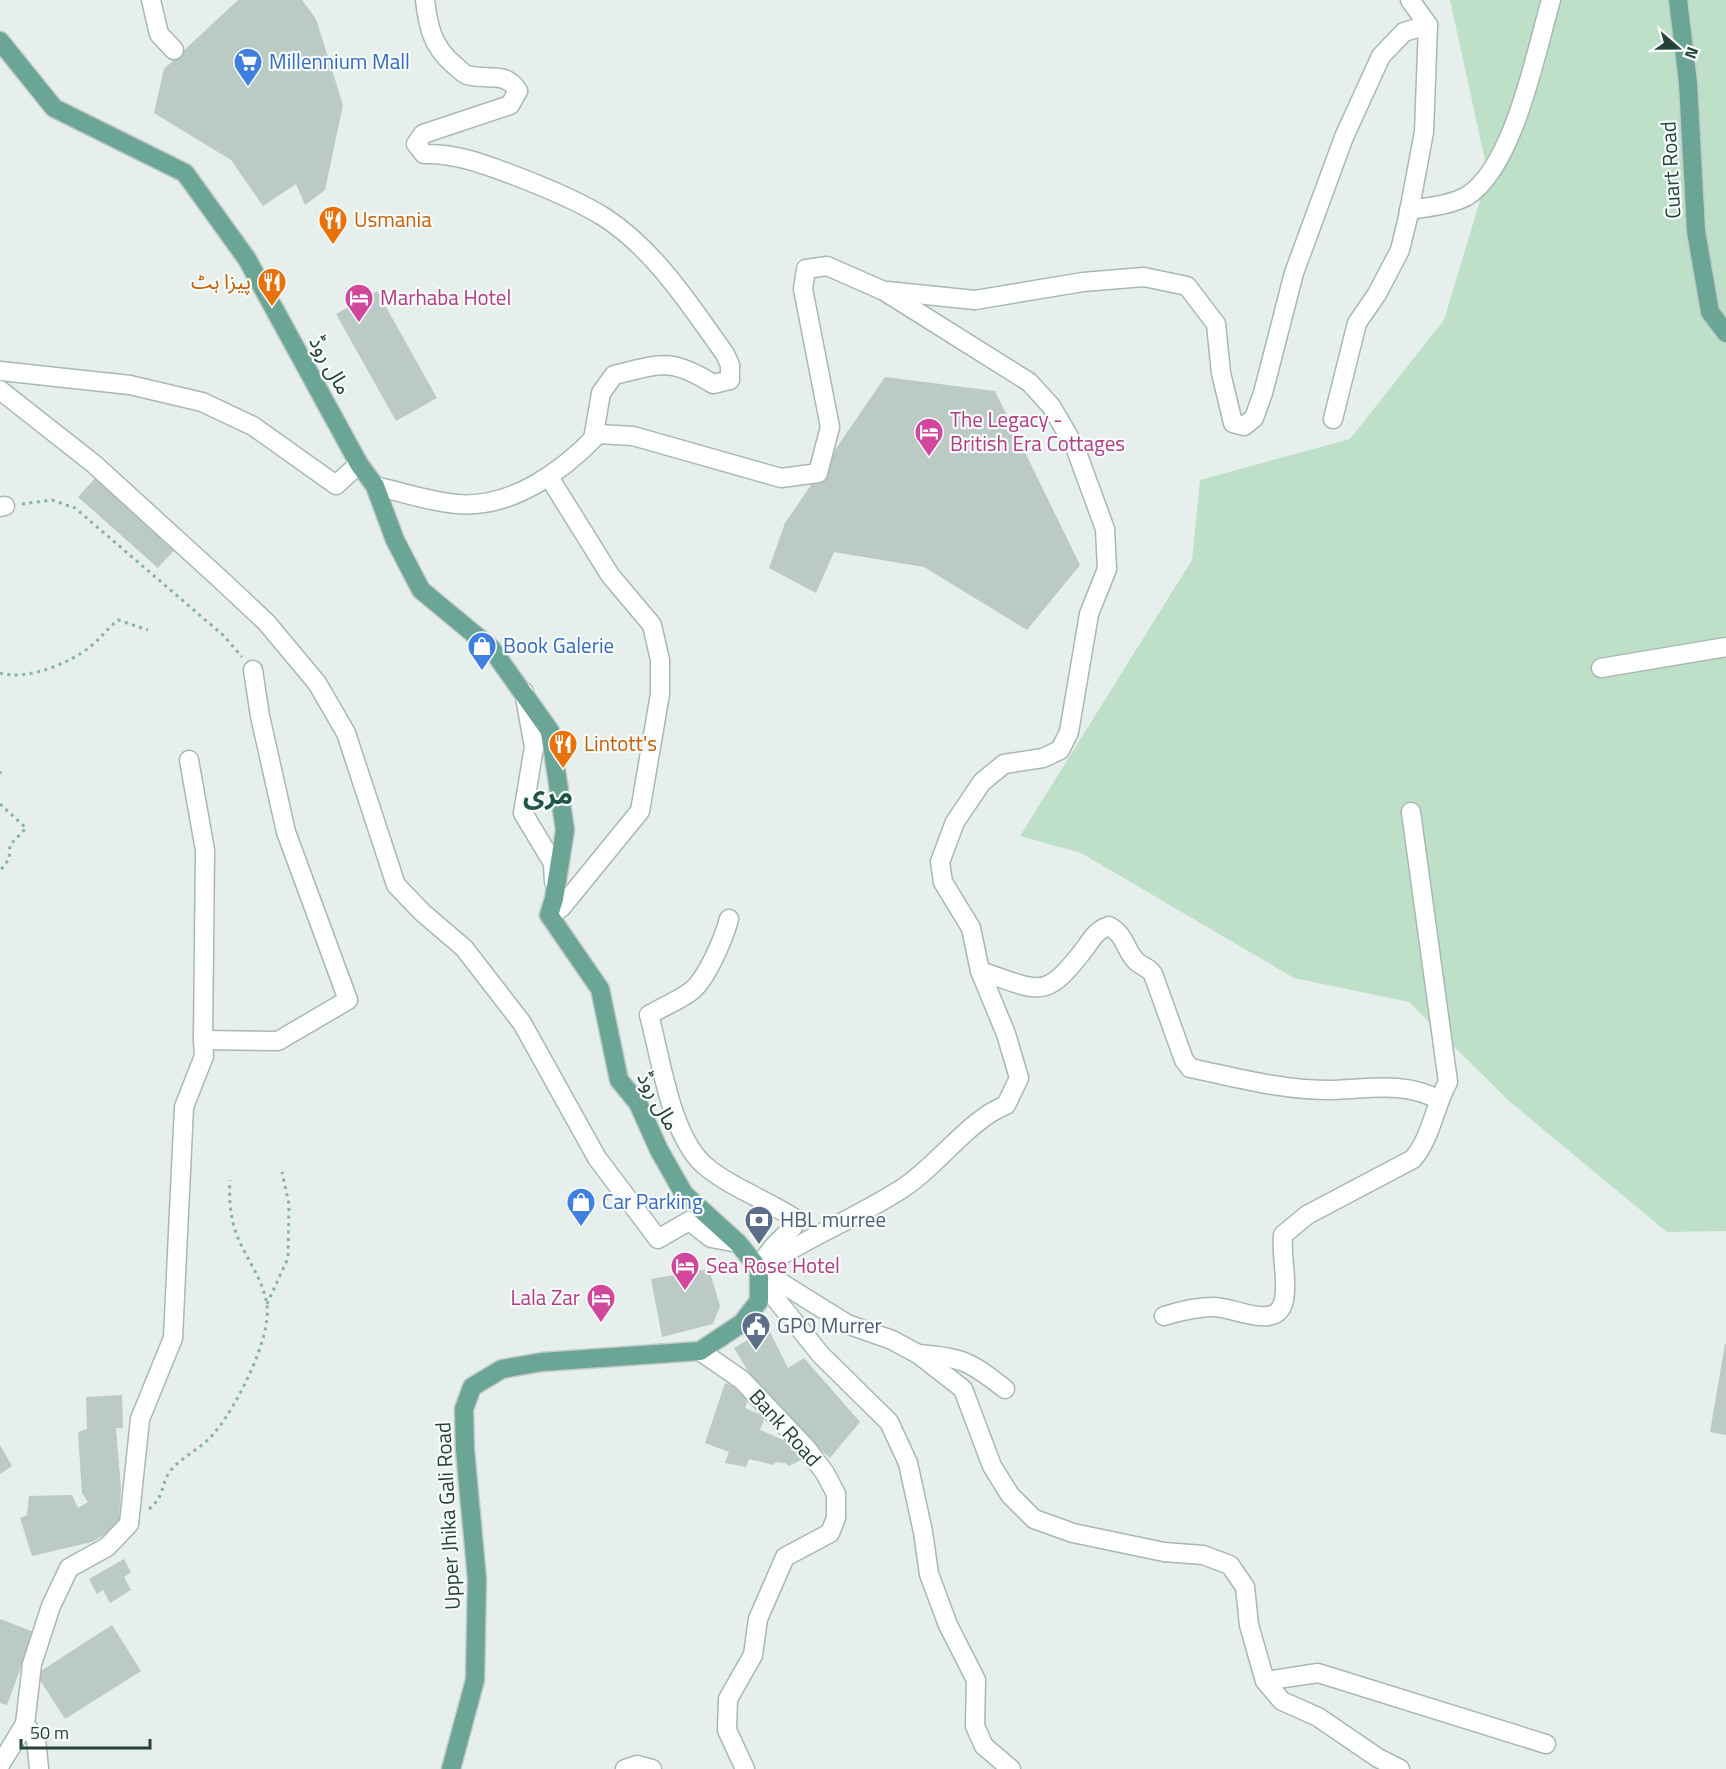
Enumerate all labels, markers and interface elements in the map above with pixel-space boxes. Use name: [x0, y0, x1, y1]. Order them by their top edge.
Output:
north arrow: [1648, 18, 1708, 78]
text: N: [1679, 44, 1705, 62]
place label: Millennium Mall: [269, 45, 410, 77]
supermarket icon: Millennium Mall: [232, 46, 264, 88]
street label: Cuart Road: [1651, 120, 1689, 220]
place label: Usmania: [354, 203, 432, 235]
restaurant icon: Usmania: [317, 204, 349, 246]
place label: پیزا ہٹ: [191, 265, 251, 297]
restaurant icon: پیزا ہٹ: [256, 266, 288, 308]
place label: Marhaba Hotel: [380, 281, 511, 313]
hotel icon: Marhaba Hotel: [343, 282, 375, 324]
street label: مال روڈ: [301, 329, 360, 400]
place label: The Legacy - British Era Cottages: [950, 403, 1125, 459]
hotel icon: The Legacy - British Era Cottages: [913, 416, 945, 458]
place label: Book Galerie: [503, 629, 614, 661]
shop icon: Book Galerie: [466, 630, 498, 672]
place label: Lintott's: [584, 727, 657, 759]
restaurant icon: Lintott's: [547, 728, 579, 770]
district label: مری: [523, 773, 573, 814]
street label: مال روڈ: [629, 1065, 688, 1136]
place label: Car Parking: [602, 1185, 703, 1217]
shop icon: Car Parking: [565, 1186, 597, 1228]
place label: HBL murree: [780, 1203, 886, 1235]
bank icon: HBL murree: [743, 1204, 775, 1246]
place label: Sea Rose Hotel: [706, 1249, 840, 1281]
hotel icon: Sea Rose Hotel: [669, 1250, 701, 1292]
place label: Lala Zar: [510, 1281, 580, 1313]
hotel icon: Lala Zar: [585, 1282, 617, 1324]
place label: GPO Murrer: [777, 1309, 882, 1341]
public building icon: GPO Murrer: [740, 1310, 772, 1352]
street label: Bank Road: [742, 1381, 829, 1473]
street label: Upper Jhika Gali Road: [426, 1421, 468, 1611]
scale bar: [21, 1712, 150, 1750]
text: 50 m: [30, 1719, 69, 1746]

